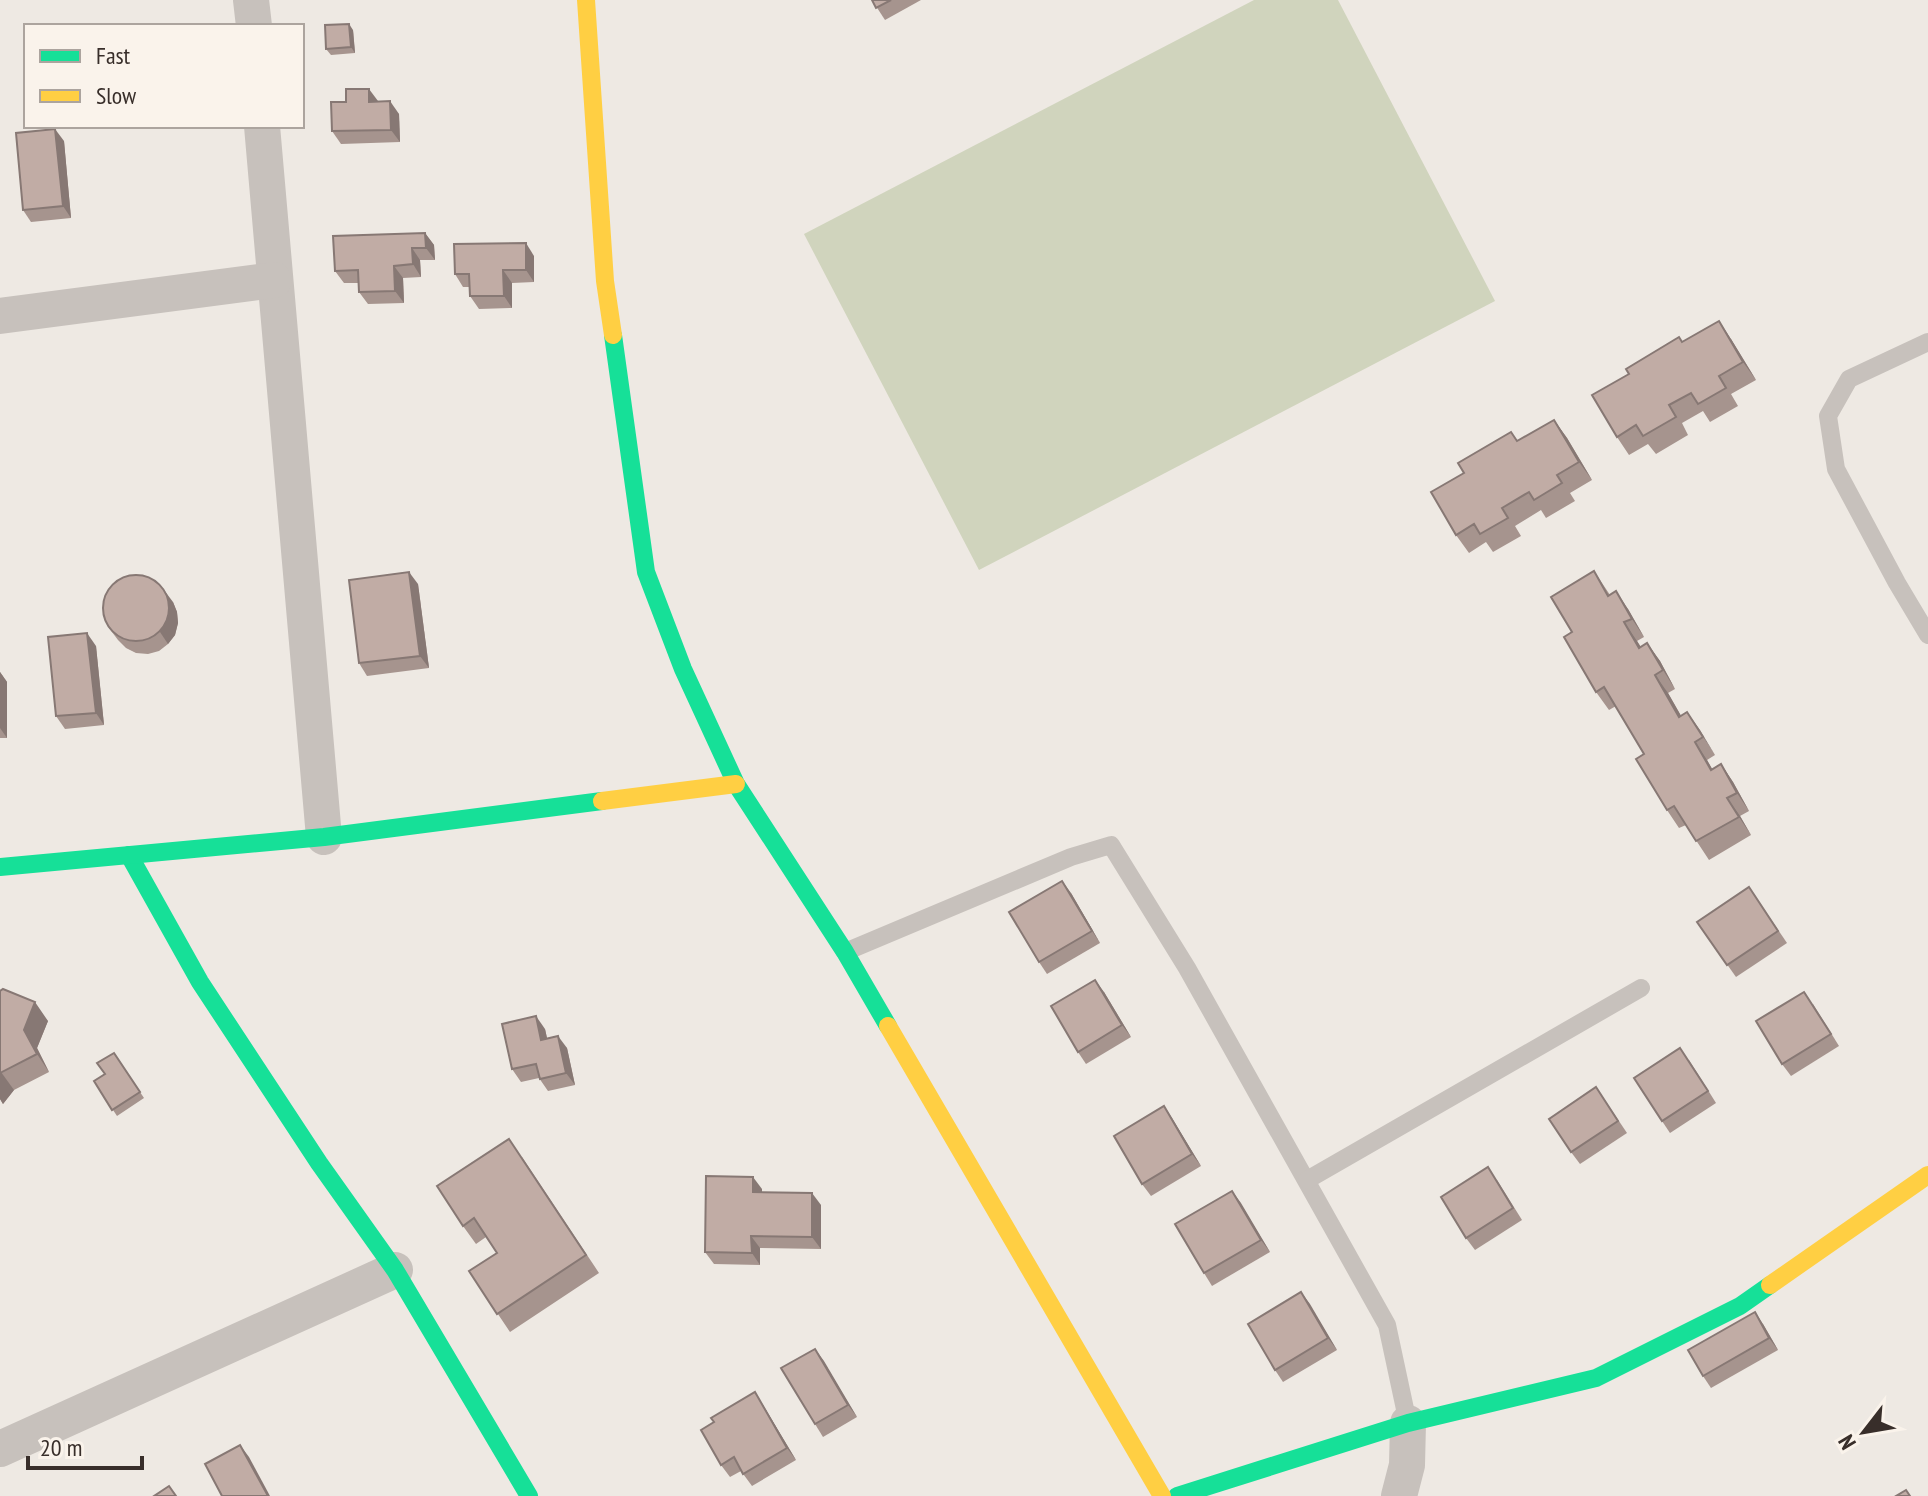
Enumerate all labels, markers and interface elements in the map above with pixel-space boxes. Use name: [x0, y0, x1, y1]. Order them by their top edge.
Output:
legend: [24, 24, 304, 128]
text: Fast: [96, 40, 131, 71]
text: Slow: [96, 80, 137, 111]
north arrow: [1824, 1392, 1904, 1472]
scale bar: [28, 1420, 142, 1470]
text: N: [1832, 1430, 1862, 1455]
text: 20 m: [40, 1432, 82, 1463]

